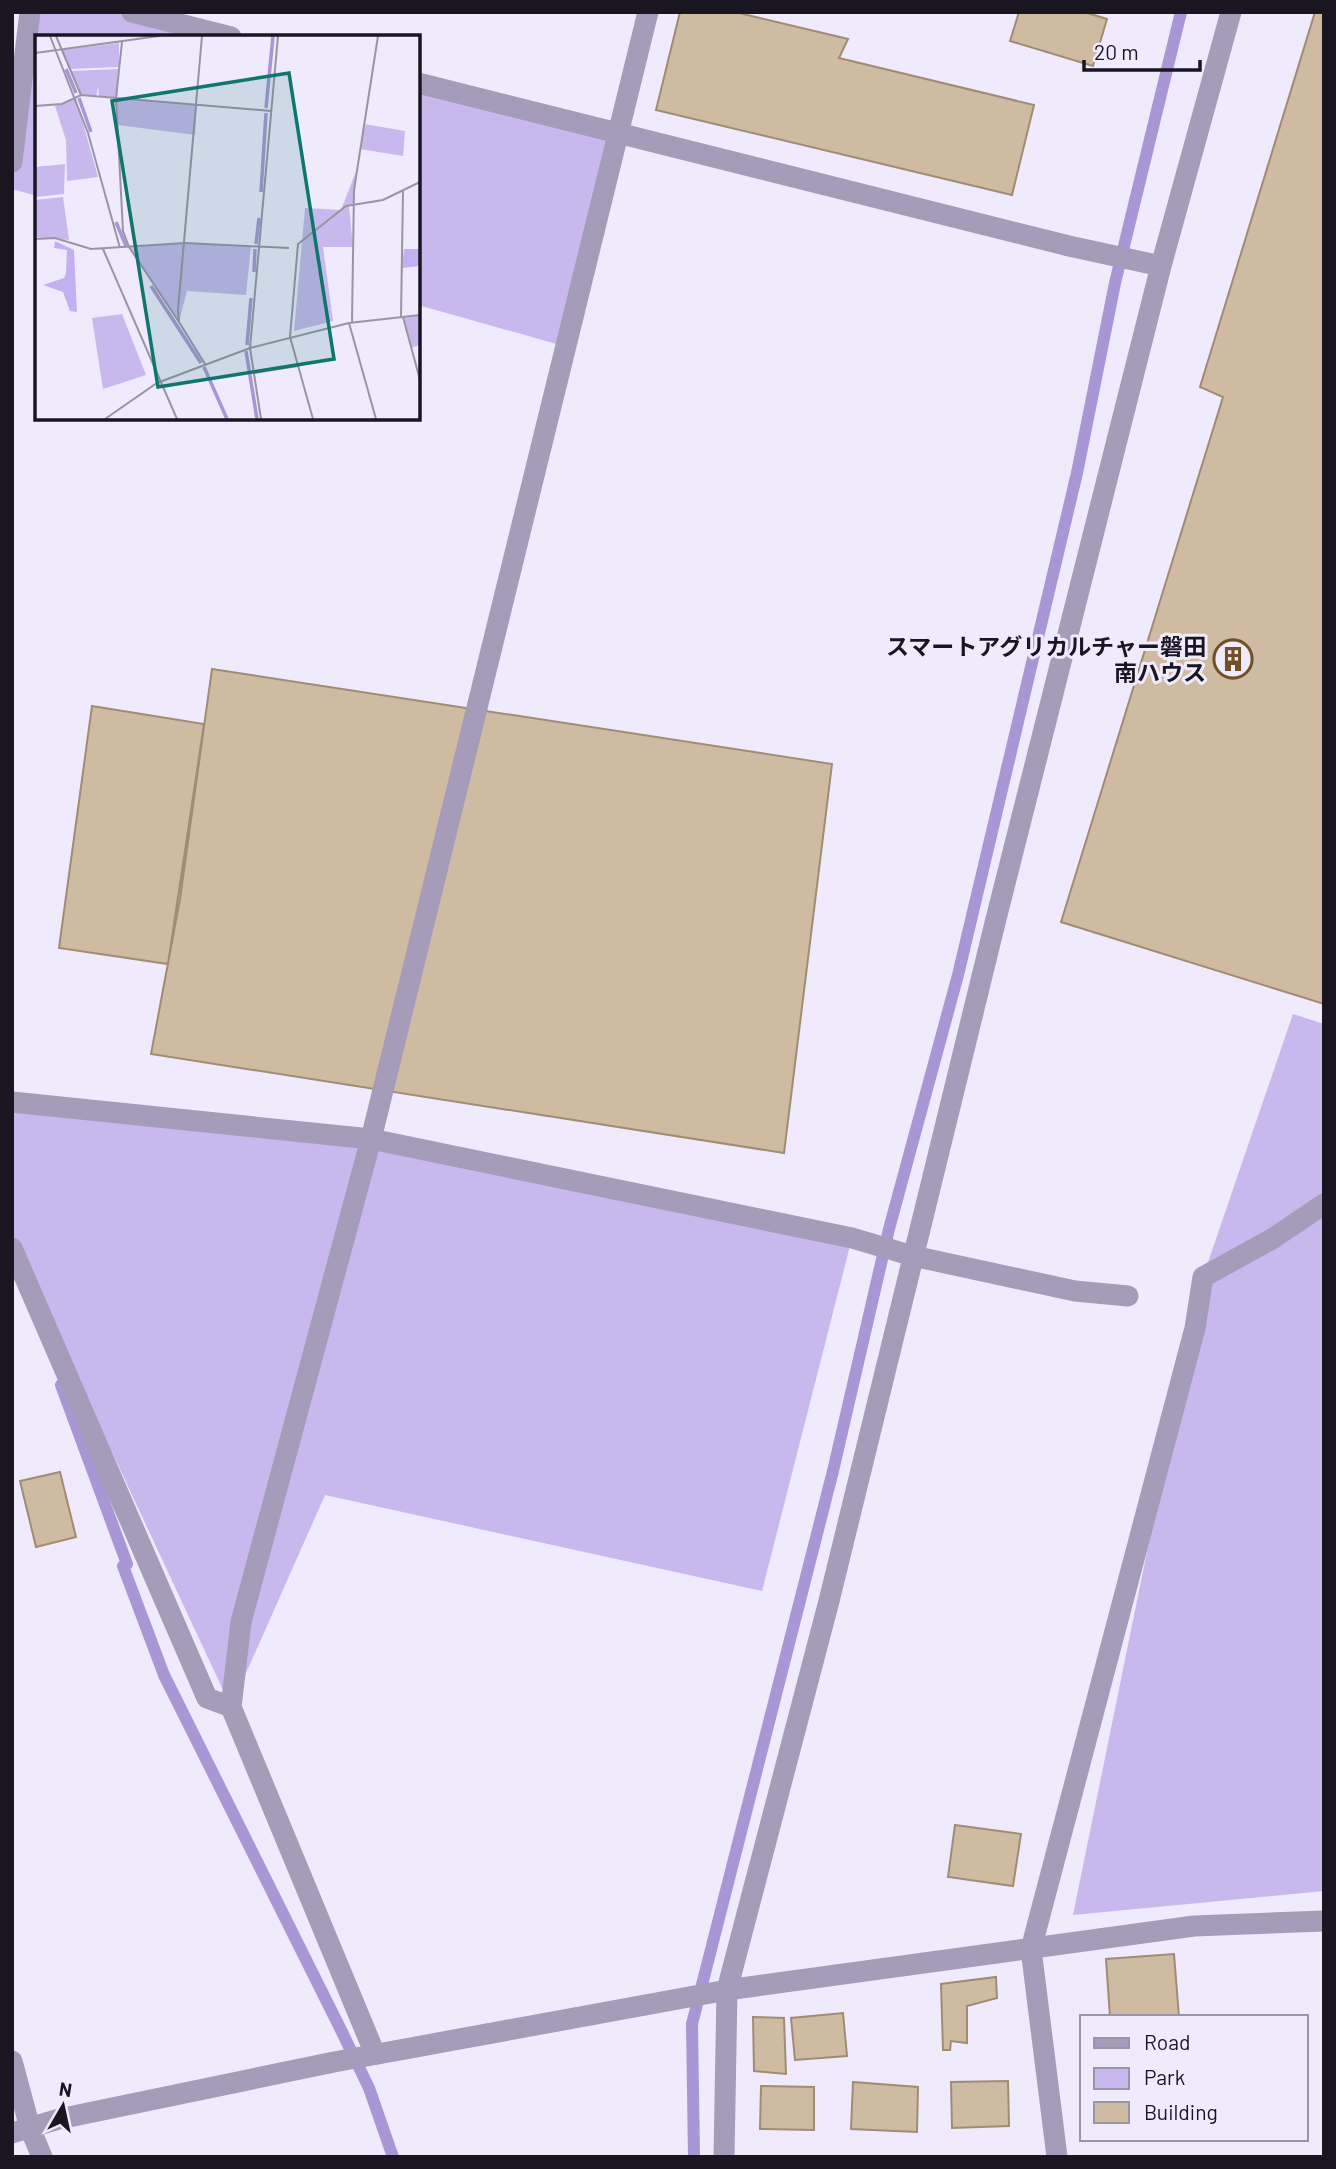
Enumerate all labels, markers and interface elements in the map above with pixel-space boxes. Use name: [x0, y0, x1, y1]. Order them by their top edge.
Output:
scale bar: [1084, 28, 1200, 72]
inset map: [35, 35, 420, 420]
text: 20 m: [1094, 39, 1139, 64]
place label: スマートアグリカルチャー磐田 南ハウス: [886, 632, 1206, 686]
building icon: スマートアグリカルチャー磐田 南ハウス: [1212, 638, 1254, 680]
legend: [1080, 2015, 1308, 2141]
text: Road: [1144, 2029, 1190, 2054]
text: Park: [1144, 2064, 1185, 2089]
north arrow: [28, 2071, 98, 2141]
text: N: [58, 2076, 74, 2101]
text: Building: [1144, 2099, 1218, 2124]

